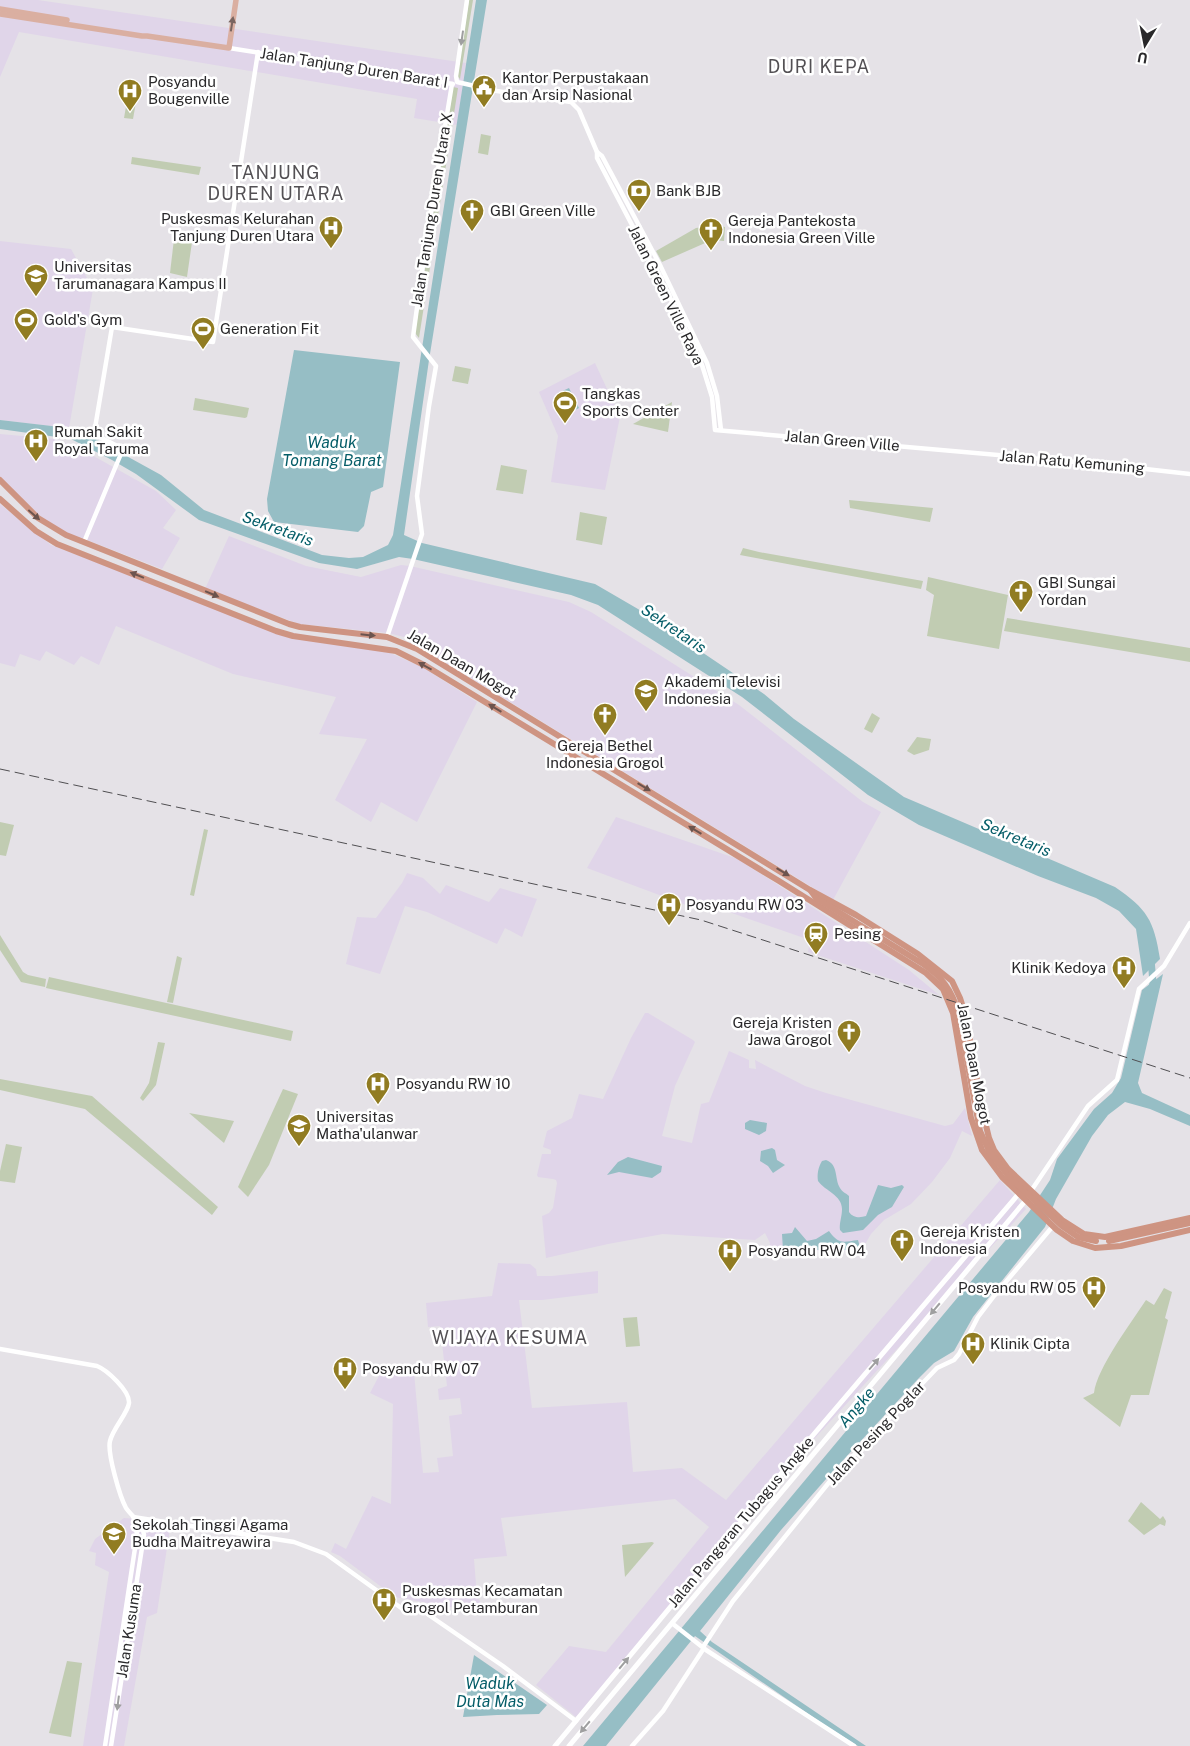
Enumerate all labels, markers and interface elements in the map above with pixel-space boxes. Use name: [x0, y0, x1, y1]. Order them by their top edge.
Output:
one-way arrow: [229, 15, 237, 31]
north arrow: [1120, 20, 1170, 70]
one-way arrow: [457, 30, 465, 46]
street label: Jalan Tanjung Duren Barat I: [259, 44, 449, 91]
text: U: [1136, 49, 1149, 67]
district label: DURI KEPA: [768, 56, 870, 77]
place label: Kantor Perpustakaan dan Arsip Nasional: [502, 69, 649, 103]
place label: Posyandu Bougenville: [148, 73, 230, 107]
public building icon: Kantor Perpustakaan dan Arsip Nasional: [471, 74, 497, 108]
hospital icon: Posyandu Bougenville: [117, 78, 143, 112]
street label: Jalan Tanjung Duren Utara X: [408, 111, 455, 309]
district label: TANJUNG DUREN UTARA: [207, 162, 345, 204]
bank icon: Bank BJB: [626, 178, 652, 212]
place label: Bank BJB: [656, 182, 721, 199]
church icon: GBI Green Ville: [459, 198, 485, 232]
place label: GBI Green Ville: [490, 202, 596, 219]
place label: Puskesmas Kelurahan Tanjung Duren Utara: [161, 210, 314, 244]
place label: Gereja Pantekosta Indonesia Green Ville: [728, 212, 875, 246]
hospital icon: Puskesmas Kelurahan Tanjung Duren Utara: [318, 215, 344, 249]
church icon: Gereja Pantekosta Indonesia Green Ville: [698, 217, 724, 251]
street label: Jalan Green Ville Raya: [625, 222, 708, 367]
place label: Universitas Tarumanagara Kampus II: [54, 258, 227, 292]
school or university icon: Universitas Tarumanagara Kampus II: [23, 263, 49, 297]
sports icon: Gold's Gym: [13, 307, 39, 341]
place label: Gold's Gym: [44, 311, 122, 328]
sports icon: Generation Fit: [190, 316, 216, 350]
place label: Generation Fit: [220, 320, 319, 337]
place label: Tangkas Sports Center: [582, 385, 679, 419]
sports icon: Tangkas Sports Center: [552, 390, 578, 424]
place label: Rumah Sakit Royal Taruma: [54, 423, 149, 457]
street label: Jalan Green Ville: [784, 427, 900, 454]
hospital icon: Rumah Sakit Royal Taruma: [23, 428, 49, 462]
water label: Waduk Tomang Barat: [282, 433, 382, 470]
street label: Jalan Ratu Kemuning: [999, 447, 1145, 476]
water label: Sekretaris: [240, 507, 316, 550]
one-way arrow: [28, 509, 41, 520]
one-way arrow: [130, 571, 144, 579]
place label: GBI Sungai Yordan: [1038, 574, 1116, 608]
church icon: GBI Sungai Yordan: [1008, 579, 1034, 613]
one-way arrow: [205, 590, 219, 598]
water label: Sekretaris: [638, 600, 710, 657]
street label: Jalan Daan Mogot: [405, 625, 520, 702]
one-way arrow: [360, 631, 376, 639]
one-way arrow: [419, 662, 432, 671]
place label: Akademi Televisi Indonesia: [664, 673, 780, 707]
school or university icon: Akademi Televisi Indonesia: [633, 678, 659, 712]
church icon: Gereja Bethel Indonesia Grogol: [592, 702, 618, 736]
one-way arrow: [488, 704, 501, 713]
place label: Gereja Bethel Indonesia Grogol: [546, 737, 664, 771]
one-way arrow: [638, 783, 651, 792]
water label: Sekretaris: [978, 814, 1054, 861]
one-way arrow: [688, 825, 701, 834]
one-way arrow: [776, 868, 789, 877]
hospital icon: Posyandu RW 03: [656, 892, 682, 926]
place label: Posyandu RW 03: [686, 896, 804, 913]
station icon: Pesing: [803, 921, 829, 955]
place label: Pesing: [834, 925, 881, 942]
hospital icon: Klinik Kedoya: [1111, 955, 1137, 989]
place label: Klinik Kedoya: [1011, 959, 1106, 976]
street label: Jalan Daan Mogot: [954, 1002, 995, 1126]
place label: Gereja Kristen Jawa Grogol: [732, 1014, 832, 1048]
church icon: Gereja Kristen Jawa Grogol: [836, 1019, 862, 1053]
hospital icon: Posyandu RW 10: [365, 1071, 391, 1105]
place label: Posyandu RW 10: [396, 1075, 510, 1092]
place label: Universitas Matha'ulanwar: [316, 1108, 418, 1142]
school or university icon: Universitas Matha'ulanwar: [286, 1113, 312, 1147]
place label: Gereja Kristen Indonesia: [920, 1223, 1020, 1257]
church icon: Gereja Kristen Indonesia: [889, 1228, 915, 1262]
hospital icon: Posyandu RW 04: [717, 1238, 743, 1272]
place label: Posyandu RW 04: [748, 1242, 866, 1259]
hospital icon: Posyandu RW 05: [1081, 1275, 1107, 1309]
place label: Posyandu RW 05: [958, 1279, 1076, 1296]
one-way arrow: [929, 1302, 940, 1315]
district label: WIJAYA KESUMA: [432, 1327, 588, 1348]
hospital icon: Klinik Cipta: [960, 1331, 986, 1365]
place label: Klinik Cipta: [990, 1335, 1070, 1352]
hospital icon: Posyandu RW 07: [332, 1356, 358, 1390]
one-way arrow: [869, 1357, 880, 1370]
place label: Posyandu RW 07: [362, 1360, 479, 1377]
street label: Jalan Pesing Poglar: [823, 1377, 928, 1488]
water label: Angke: [834, 1383, 879, 1431]
street label: Jalan Pangeran Tubagus Angke: [664, 1433, 817, 1610]
place label: Sekolah Tinggi Agama Budha Maitreyawira: [132, 1516, 288, 1550]
school or university icon: Sekolah Tinggi Agama Budha Maitreyawira: [101, 1521, 127, 1555]
place label: Puskesmas Kecamatan Grogol Petamburan: [402, 1582, 563, 1616]
street label: Jalan Kusuma: [113, 1583, 144, 1679]
hospital icon: Puskesmas Kecamatan Grogol Petamburan: [371, 1587, 397, 1621]
one-way arrow: [619, 1657, 630, 1670]
water label: Waduk Duta Mas: [456, 1674, 524, 1711]
one-way arrow: [114, 1696, 122, 1712]
one-way arrow: [580, 1720, 591, 1733]

